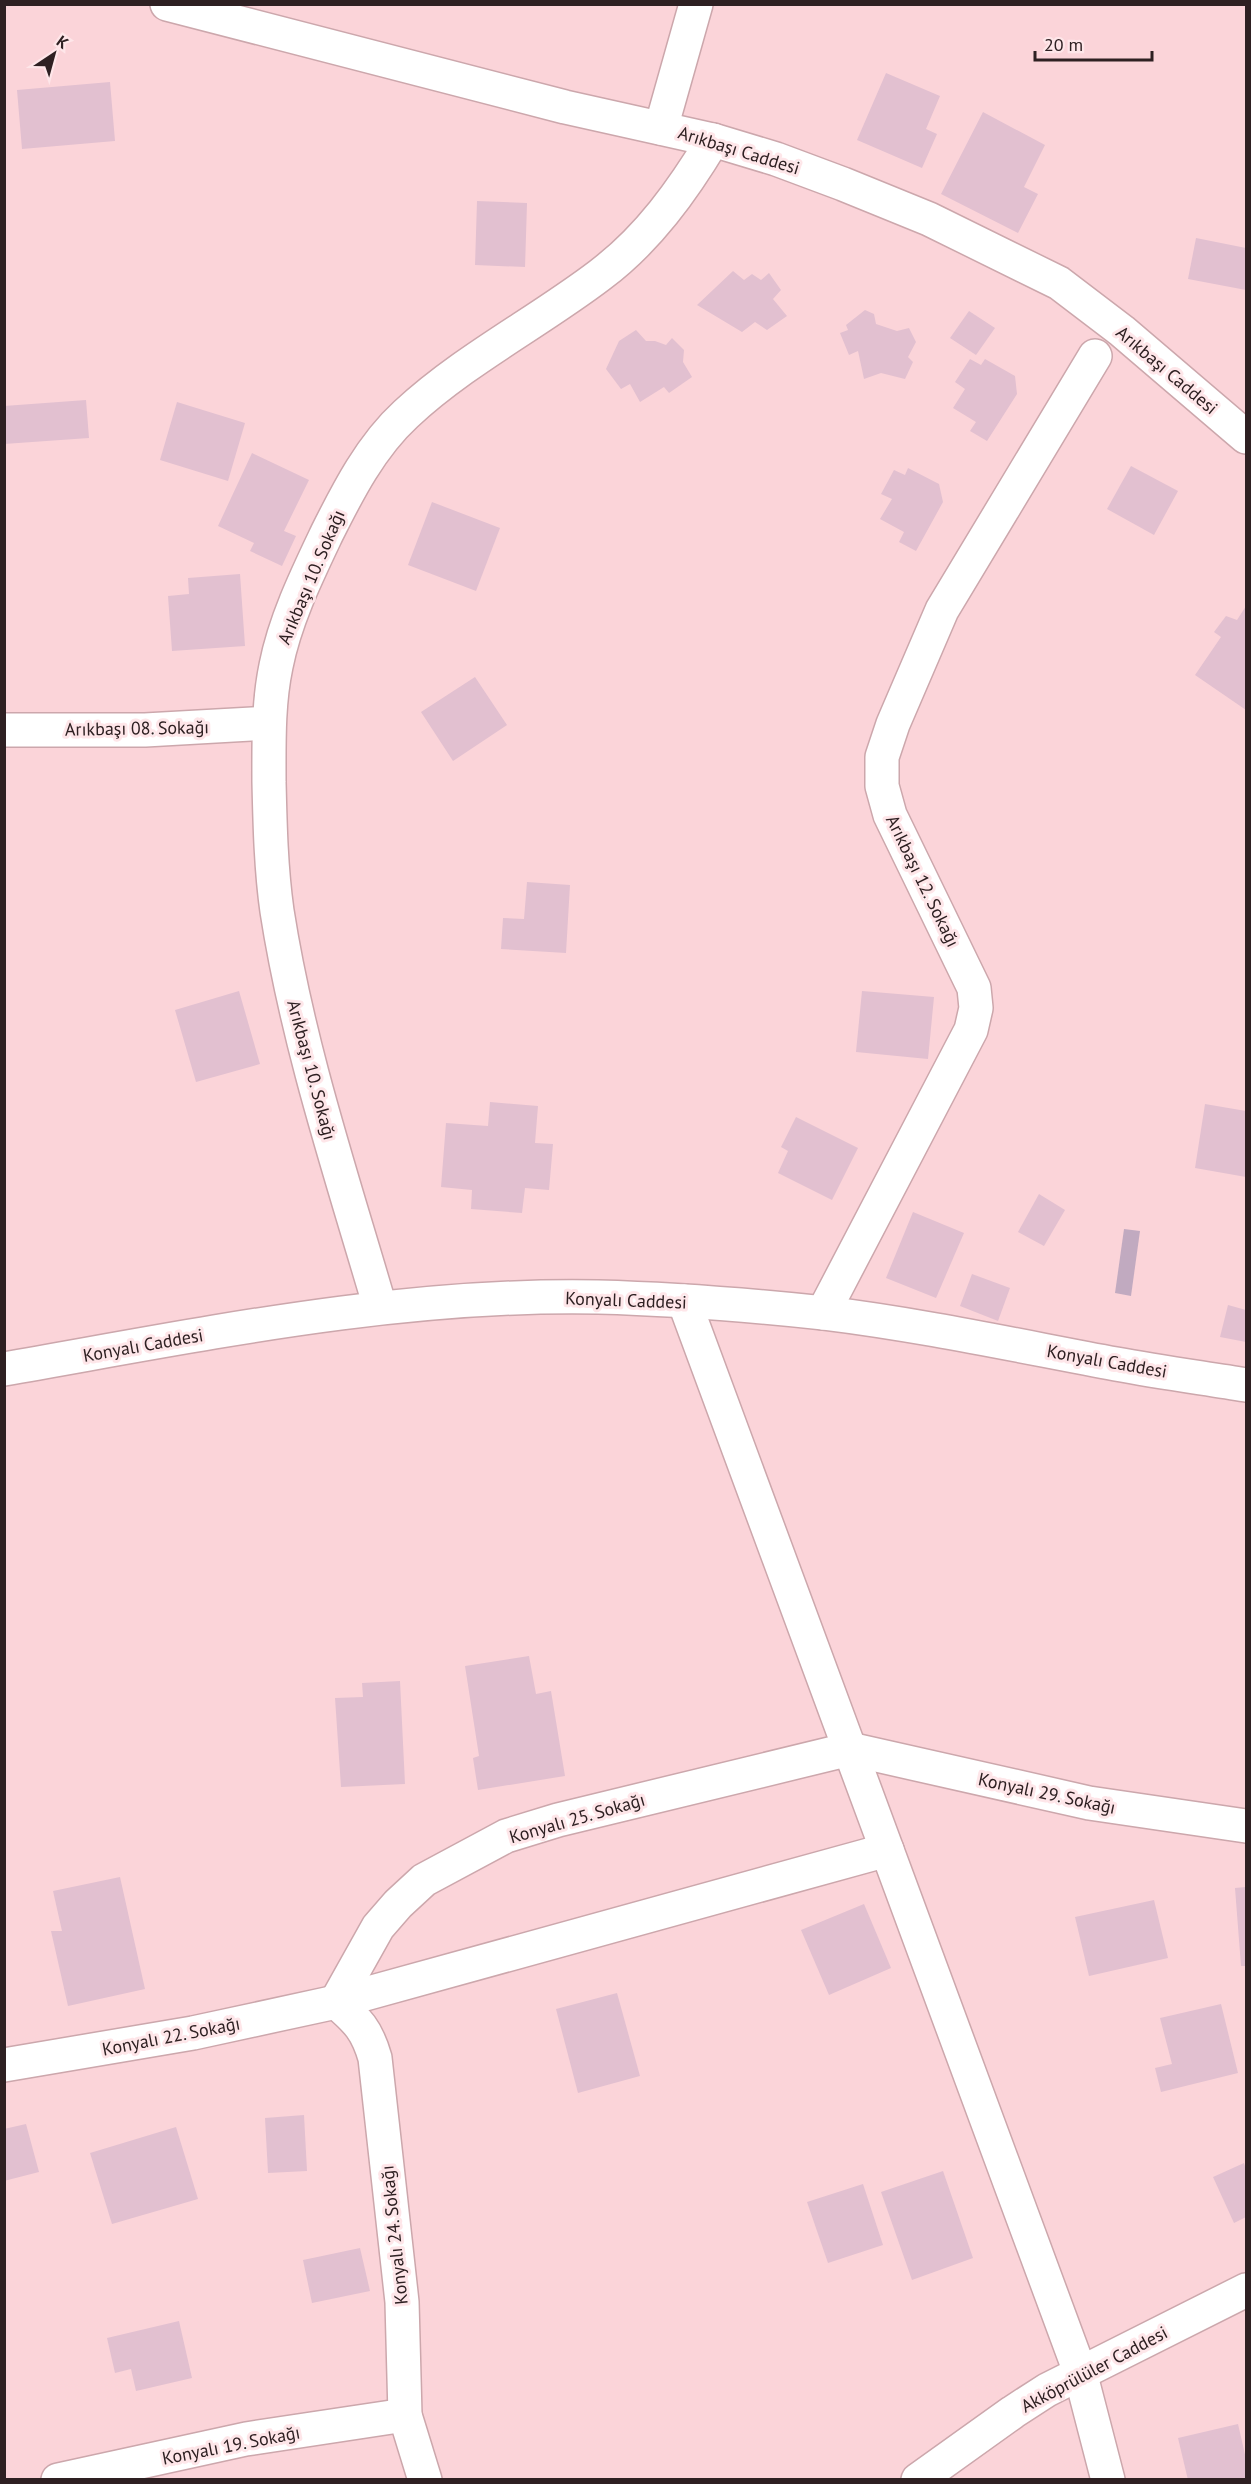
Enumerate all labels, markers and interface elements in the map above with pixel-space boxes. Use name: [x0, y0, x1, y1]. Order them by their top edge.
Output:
north arrow: [24, 24, 84, 84]
scale bar: [1035, 24, 1152, 62]
text: K: [53, 31, 73, 53]
text: 20 m: [1044, 33, 1083, 56]
street label: Arıkbaşı Caddesi: [676, 121, 802, 179]
street label: Arıkbaşı Caddesi: [1111, 321, 1223, 419]
street label: Arıkbaşı 10. Sokağı: [272, 506, 350, 648]
street label: Arıkbaşı 08. Sokağı: [65, 715, 209, 741]
street label: Arıkbaşı 12. Sokağı: [881, 811, 965, 951]
street label: Arıkbaşı 10. Sokağı: [282, 997, 342, 1143]
street label: Konyalı Caddesi: [565, 1286, 687, 1314]
street label: Konyalı Caddesi: [81, 1323, 205, 1367]
street label: Konyalı Caddesi: [1045, 1339, 1169, 1383]
street label: Konyalı 29. Sokağı: [976, 1767, 1118, 1819]
street label: Konyalı 25. Sokağı: [507, 1788, 647, 1848]
street label: Konyalı 22. Sokağı: [100, 2011, 242, 2061]
street label: Konyalı 24. Sokağı: [375, 2164, 413, 2306]
street label: Akköprülüler Caddesi: [1017, 2321, 1171, 2417]
street label: Konyalı 19. Sokağı: [160, 2420, 302, 2470]

